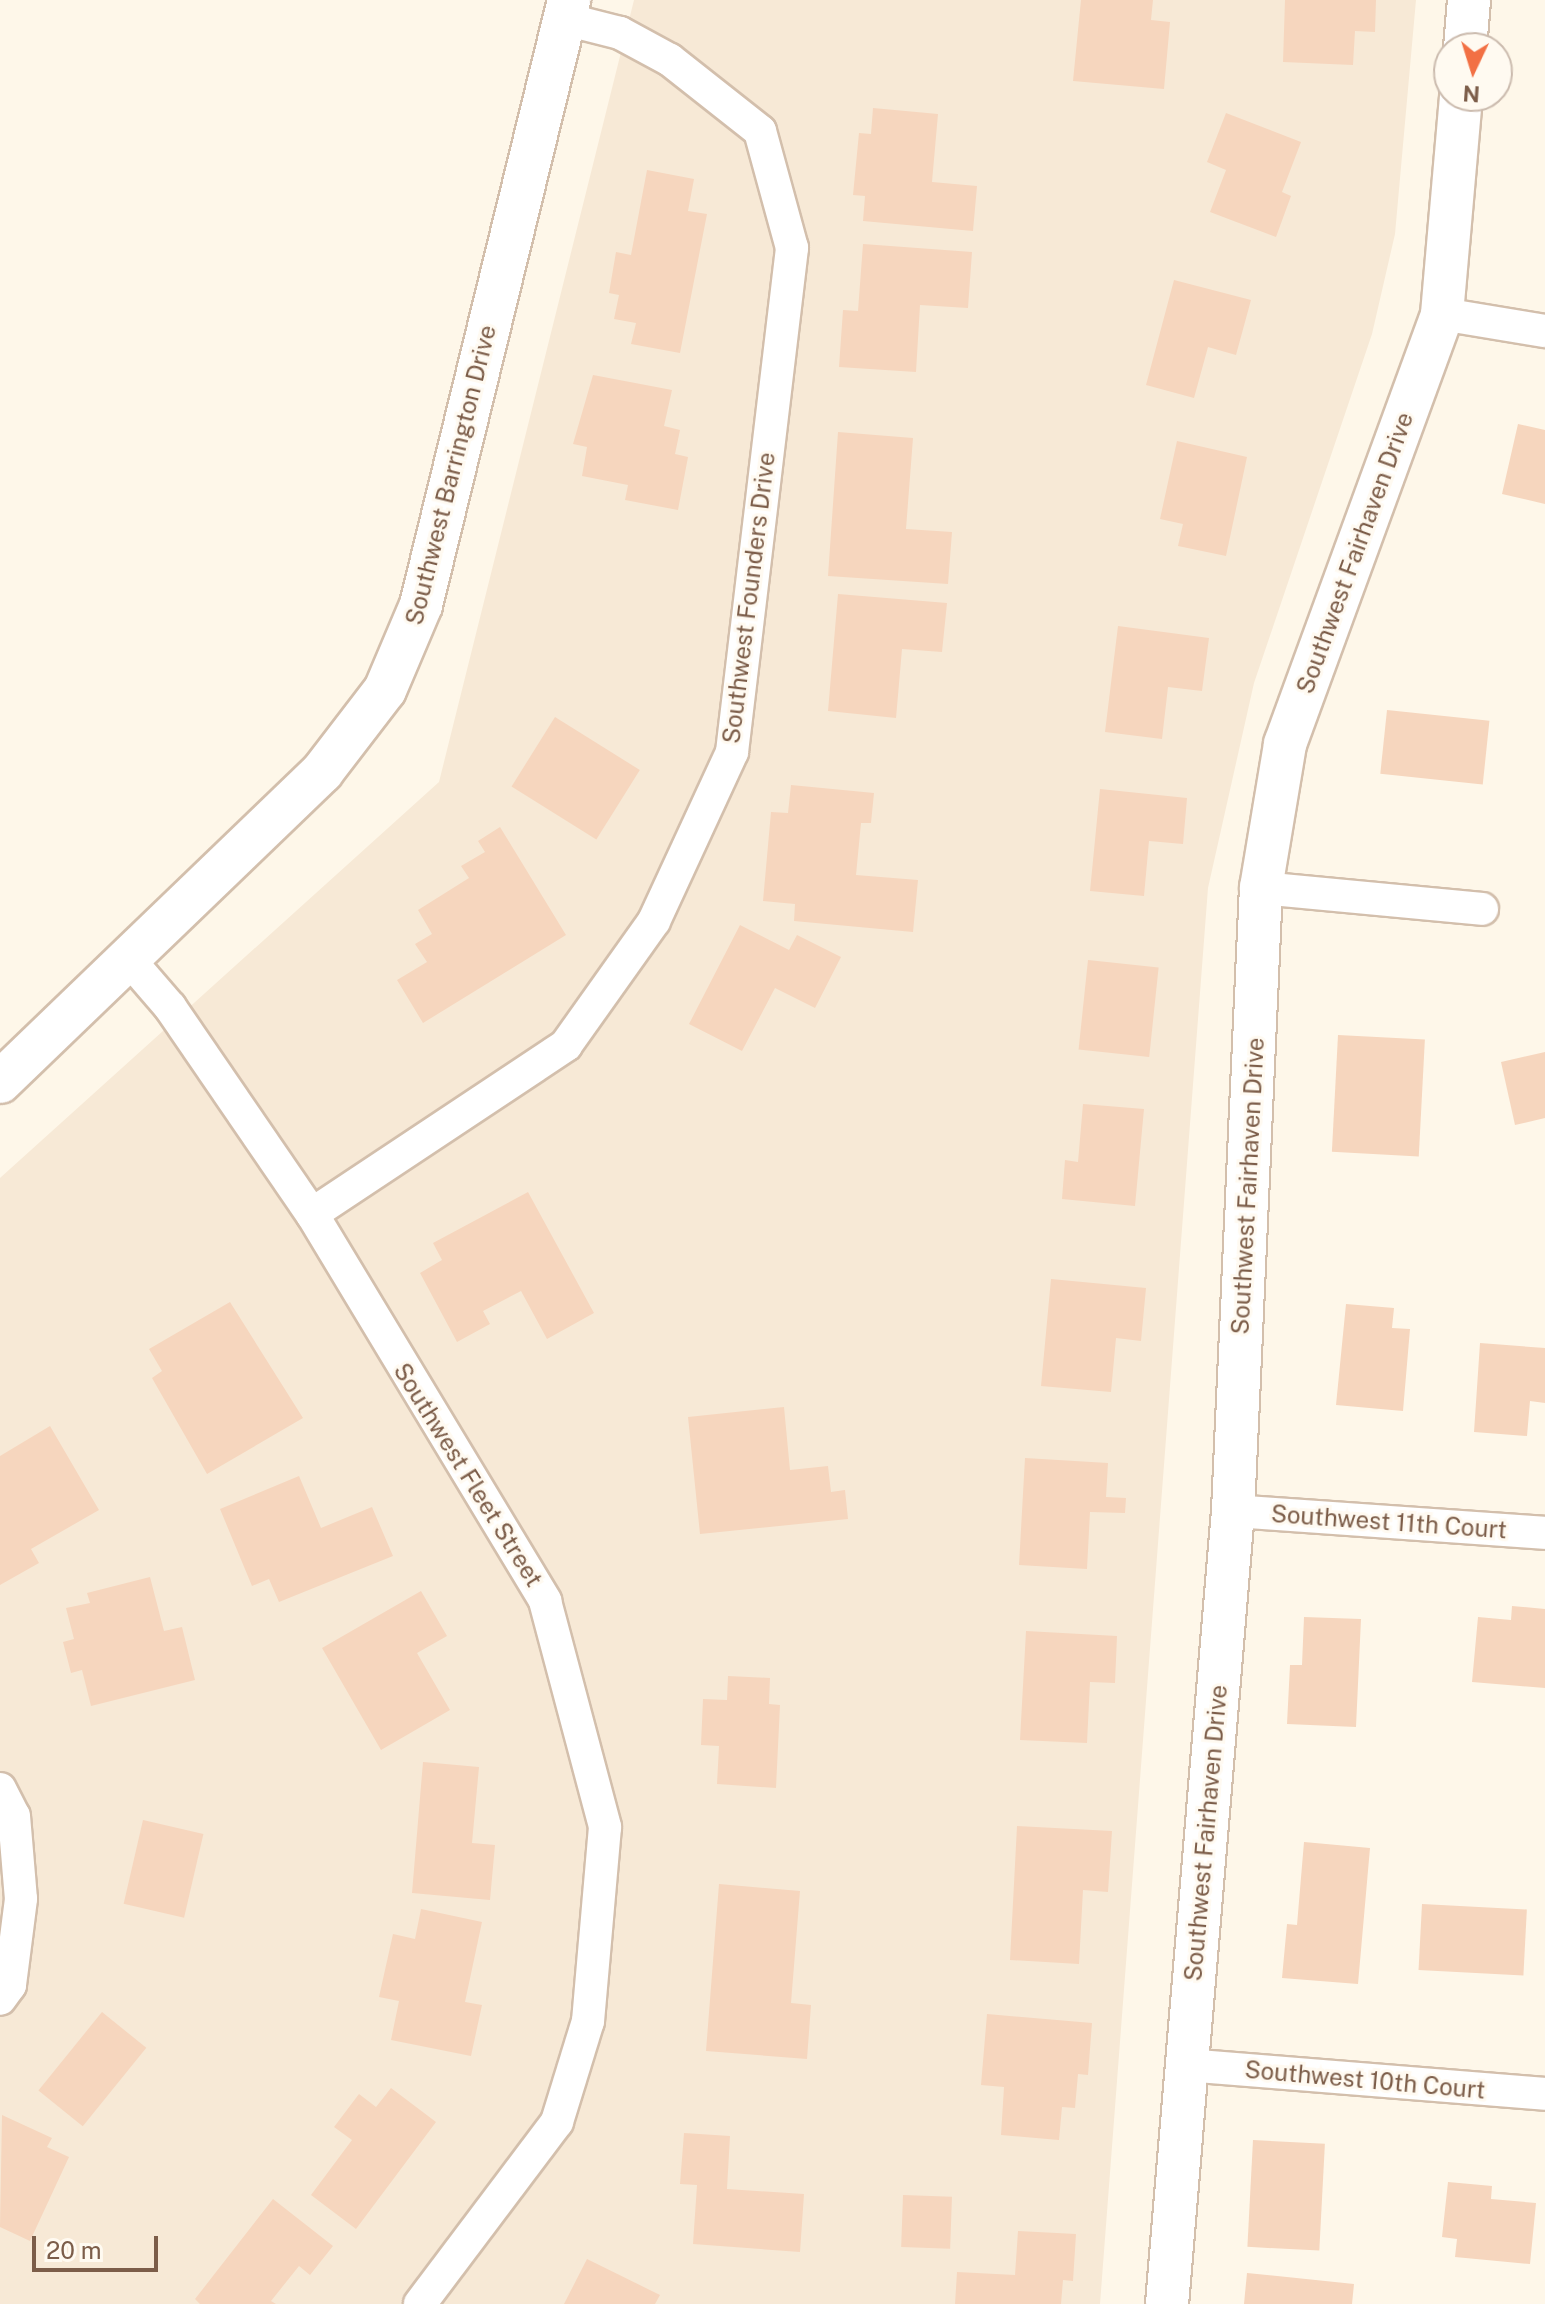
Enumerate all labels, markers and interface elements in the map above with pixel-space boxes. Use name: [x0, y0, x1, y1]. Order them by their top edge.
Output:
north arrow: [1433, 32, 1513, 112]
text: N: [1462, 80, 1481, 108]
street label: Southwest Barrington Drive: [400, 322, 502, 628]
street label: Southwest Fairhaven Drive: [1291, 408, 1419, 698]
street label: Southwest Founders Drive: [717, 451, 781, 745]
street label: Southwest Fairhaven Drive: [1226, 1037, 1270, 1335]
street label: Southwest Fleet Street: [387, 1358, 549, 1592]
street label: Southwest 11th Court: [1270, 1499, 1508, 1545]
street label: Southwest Fairhaven Drive: [1179, 1684, 1233, 1982]
street label: Southwest 10th Court: [1244, 2055, 1486, 2105]
scale bar: [36, 2220, 162, 2270]
text: 20 m: [46, 2236, 102, 2264]

